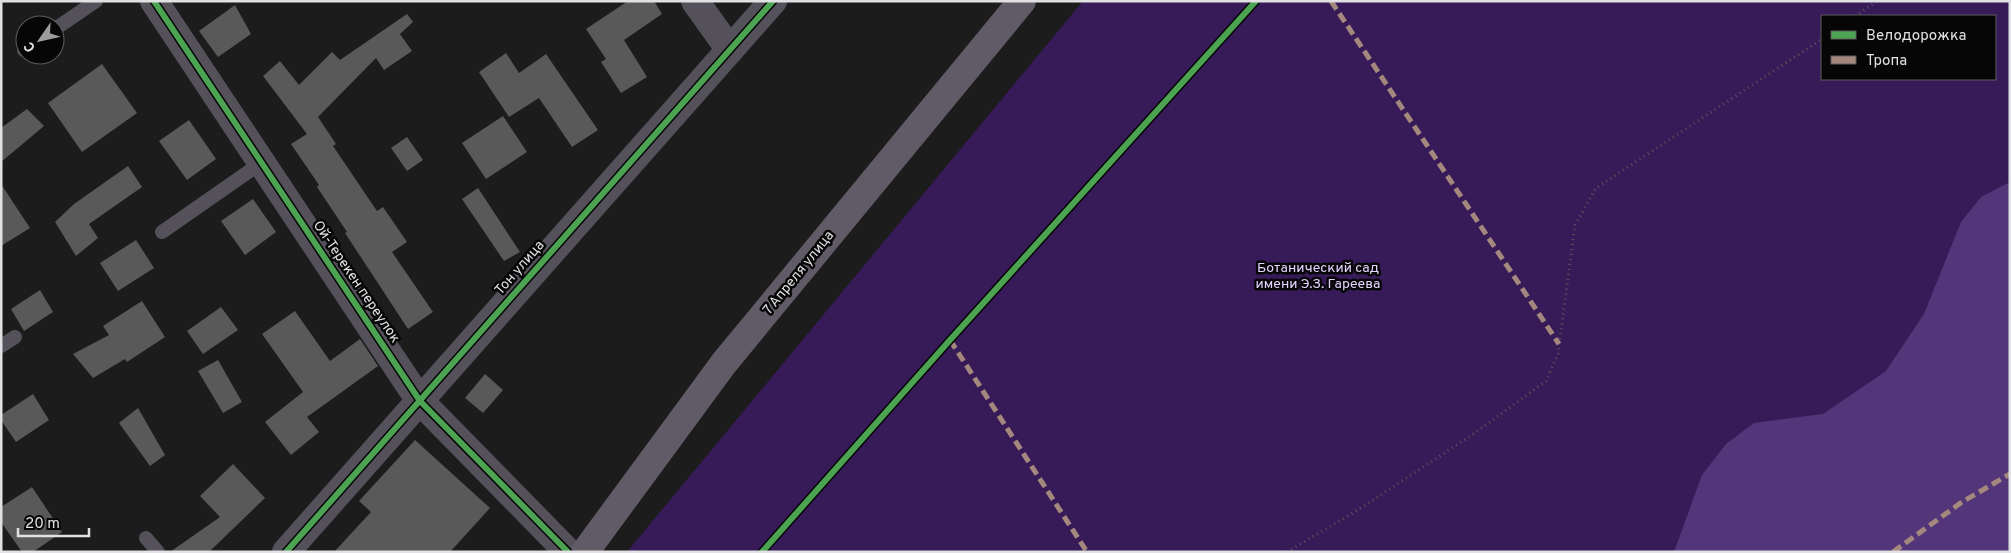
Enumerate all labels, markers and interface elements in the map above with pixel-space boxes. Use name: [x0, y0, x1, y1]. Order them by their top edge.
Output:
north arrow: [15, 15, 65, 65]
legend: [1821, 15, 1996, 80]
text: Велодорожка: [1866, 27, 1966, 46]
text: С: [21, 38, 40, 55]
text: Тропа: [1866, 52, 1907, 71]
street label: Ой-Терекен переулок: [309, 218, 403, 346]
street label: 7 Апреля улица: [760, 228, 838, 318]
street label: Тон улица: [492, 237, 548, 299]
park label: Ботанический сад имени Э.З. Гареева: [1256, 260, 1380, 293]
scale bar: [18, 506, 89, 538]
text: 20 m: [25, 515, 60, 534]

